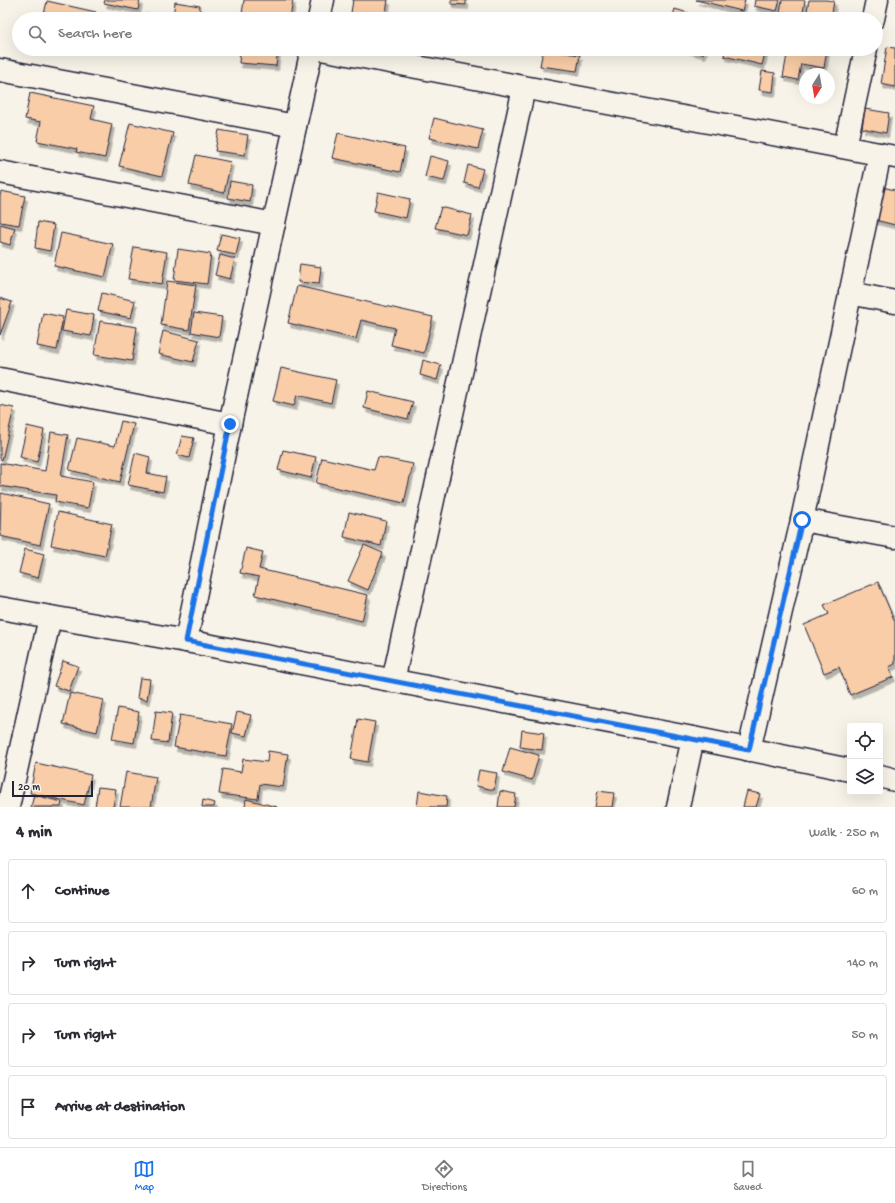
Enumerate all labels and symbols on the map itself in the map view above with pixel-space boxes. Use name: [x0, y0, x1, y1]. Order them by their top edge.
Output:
north arrow: [799, 68, 835, 104]
route end: [221, 415, 239, 433]
route start: [793, 511, 811, 529]
scale bar: [12, 779, 93, 798]

